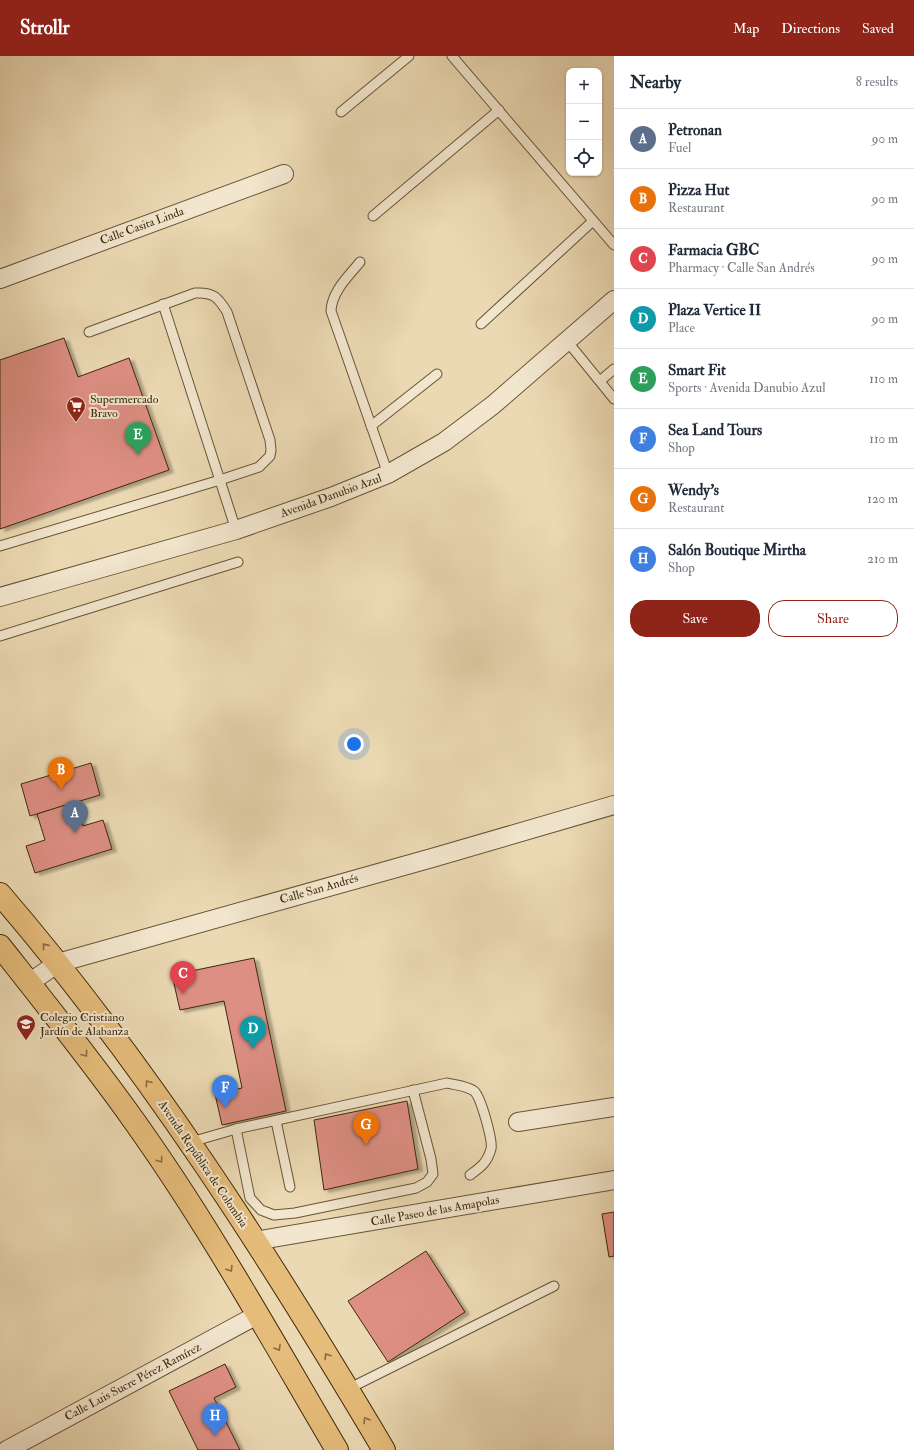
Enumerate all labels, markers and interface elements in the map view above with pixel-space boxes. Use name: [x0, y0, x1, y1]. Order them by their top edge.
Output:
text: Strollr: [20, 16, 70, 40]
text: Map: [733, 20, 759, 37]
text: Directions: [781, 20, 840, 37]
text: Saved: [862, 20, 894, 37]
map controls: [566, 68, 602, 176]
button: +: [566, 68, 602, 104]
text: Nearby: [630, 72, 681, 93]
text: 8 results: [856, 74, 898, 90]
button: −: [566, 104, 602, 140]
text: Petronan: [668, 121, 722, 140]
text: A: [639, 131, 647, 147]
text: 90 m: [872, 131, 898, 147]
button: locate: [566, 140, 602, 176]
text: Fuel: [668, 140, 691, 156]
text: Pizza Hut: [668, 181, 729, 200]
text: B: [639, 191, 647, 207]
text: 90 m: [872, 191, 898, 207]
text: Restaurant: [668, 200, 724, 216]
street label: Calle Casita Linda: [98, 203, 187, 248]
text: Farmacia GBC: [668, 241, 759, 260]
text: C: [638, 251, 648, 267]
text: 90 m: [872, 251, 898, 267]
text: Pharmacy · Calle San Andrés: [668, 260, 815, 276]
text: Plaza Vertice II: [668, 301, 761, 320]
text: D: [638, 311, 648, 327]
text: 90 m: [872, 311, 898, 327]
text: Place: [668, 320, 695, 336]
text: Smart Fit: [668, 361, 726, 380]
text: E: [638, 371, 648, 387]
text: 110 m: [869, 371, 898, 387]
text: Sports · Avenida Danubio Azul: [668, 380, 826, 396]
place label: Supermercado Bravo: [90, 392, 159, 421]
supermarket icon: Supermercado Bravo: [65, 395, 87, 423]
text: Sea Land Tours: [668, 421, 762, 440]
pin: E: [125, 422, 151, 455]
text: F: [639, 431, 647, 447]
text: 110 m: [869, 431, 898, 447]
text: Shop: [668, 440, 695, 456]
street label: Avenida Danubio Azul: [277, 471, 384, 522]
text: Wendy's: [668, 481, 719, 500]
text: G: [638, 491, 648, 507]
text: 120 m: [867, 491, 898, 507]
text: Restaurant: [668, 500, 724, 516]
text: Salón Boutique Mirtha: [668, 541, 806, 560]
text: H: [638, 551, 648, 567]
text: 210 m: [867, 551, 898, 567]
text: Shop: [668, 560, 695, 576]
button: Save: [630, 600, 760, 637]
button: Share: [768, 600, 898, 637]
your location: [344, 734, 364, 754]
pin: B: [48, 757, 74, 790]
pin: A: [62, 800, 88, 833]
street label: Calle San Andrés: [278, 871, 360, 907]
one-way arrow: [42, 944, 49, 951]
pin: C: [170, 961, 196, 994]
place label: Colegio Cristiano Jardín de Alabanza: [39, 1010, 130, 1039]
school or university icon: Colegio Cristiano Jardín de Alabanza: [15, 1013, 37, 1041]
pin: D: [240, 1016, 266, 1049]
one-way arrow: [80, 1050, 87, 1057]
pin: F: [212, 1075, 238, 1108]
one-way arrow: [146, 1081, 153, 1088]
street label: Avenida República de Colombia: [154, 1097, 252, 1231]
pin: G: [353, 1112, 379, 1145]
one-way arrow: [155, 1156, 163, 1163]
street label: Calle Paseo de las Amapolas: [370, 1192, 500, 1230]
one-way arrow: [226, 1265, 233, 1272]
street label: Calle Luis Sucre Pérez Ramírez: [62, 1339, 204, 1424]
one-way arrow: [274, 1344, 281, 1351]
one-way arrow: [324, 1353, 332, 1360]
pin: H: [202, 1403, 228, 1436]
one-way arrow: [363, 1417, 370, 1424]

